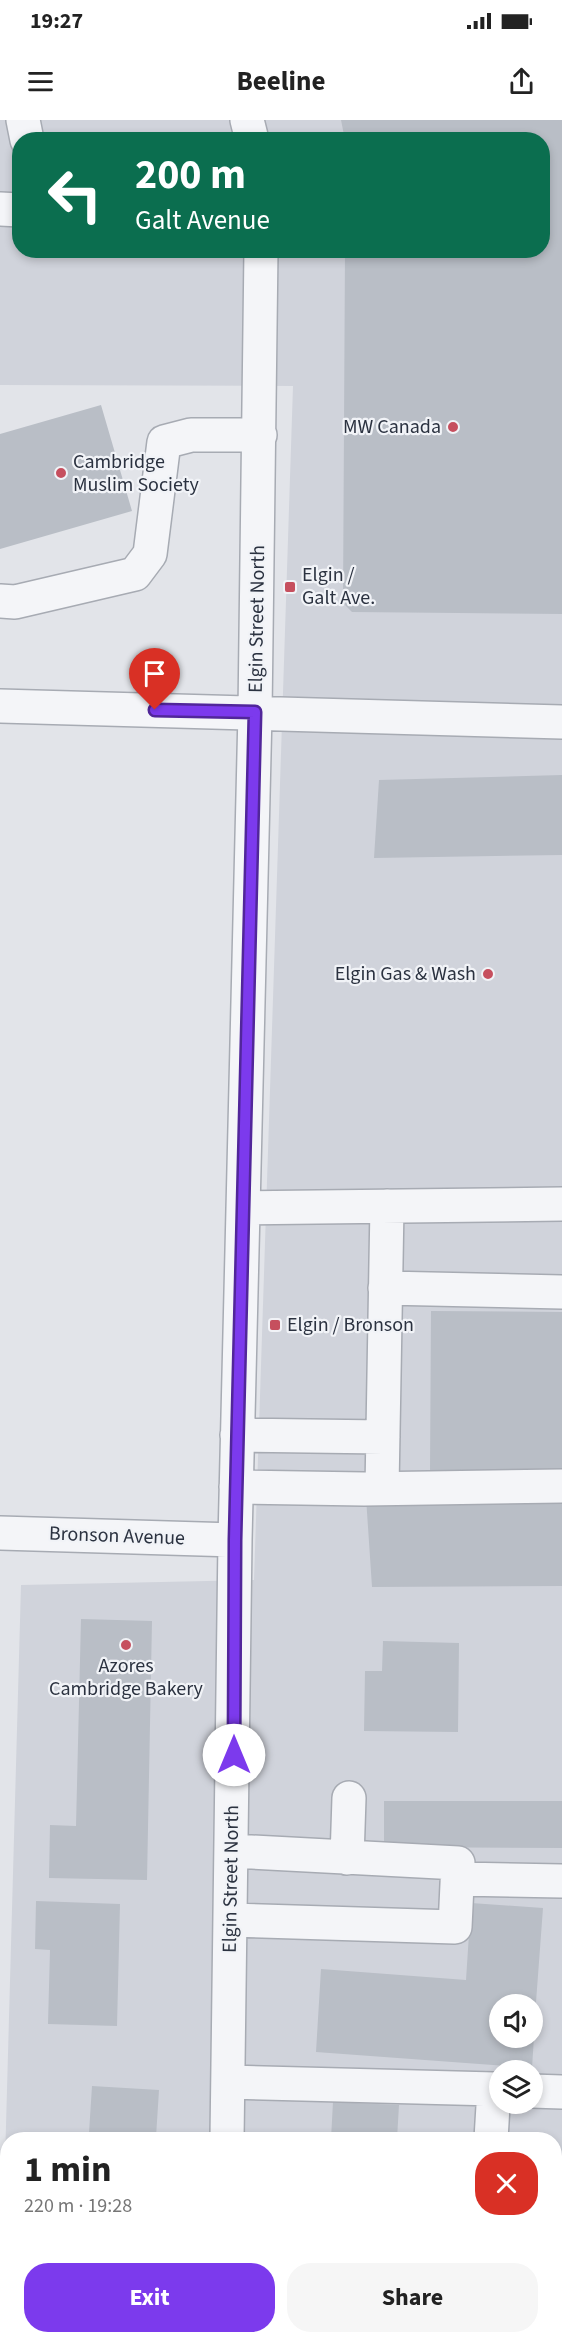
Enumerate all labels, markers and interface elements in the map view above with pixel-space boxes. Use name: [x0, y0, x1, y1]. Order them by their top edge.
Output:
text: 19:27: [30, 5, 83, 37]
text: Beeline: [237, 62, 325, 101]
icon: menu: [24, 65, 57, 98]
icon: share: [505, 65, 538, 98]
text: 200 m: [135, 145, 246, 205]
icon: left: [36, 156, 114, 234]
text: Galt Avenue: [135, 201, 270, 240]
place label: MW Canada: [343, 413, 441, 441]
marker: MW Canada: [446, 420, 460, 434]
place label: Cambridge Muslim Society: [73, 448, 199, 499]
marker: Cambridge Muslim Society: [54, 466, 68, 480]
street label: Elgin Street North: [242, 545, 272, 693]
place label: Elgin / Galt Ave.: [302, 561, 375, 612]
marker: Elgin / Galt Ave.: [283, 580, 297, 594]
pin: [129, 648, 180, 710]
icon: arrive: [138, 657, 171, 690]
place label: Elgin Gas & Wash: [335, 960, 476, 988]
marker: Elgin Gas & Wash: [481, 967, 495, 981]
place label: Elgin / Bronson: [287, 1311, 414, 1339]
marker: Elgin / Bronson: [268, 1318, 282, 1332]
street label: Bronson Avenue: [49, 1520, 186, 1552]
marker: Azores Cambridge Bakery: [119, 1638, 133, 1652]
place label: Azores Cambridge Bakery: [49, 1652, 204, 1703]
position arrow: [202, 1723, 266, 1787]
street label: Elgin Street North: [216, 1805, 246, 1953]
map controls: [489, 1994, 543, 2114]
button: sound: [489, 1994, 543, 2048]
button: layers: [489, 2060, 543, 2114]
text: 1 min: [24, 2144, 112, 2195]
button: close: [475, 2152, 538, 2215]
text: 220 m · 19:28: [24, 2192, 132, 2220]
button: Exit: [24, 2263, 275, 2332]
button: Share: [287, 2263, 538, 2332]

